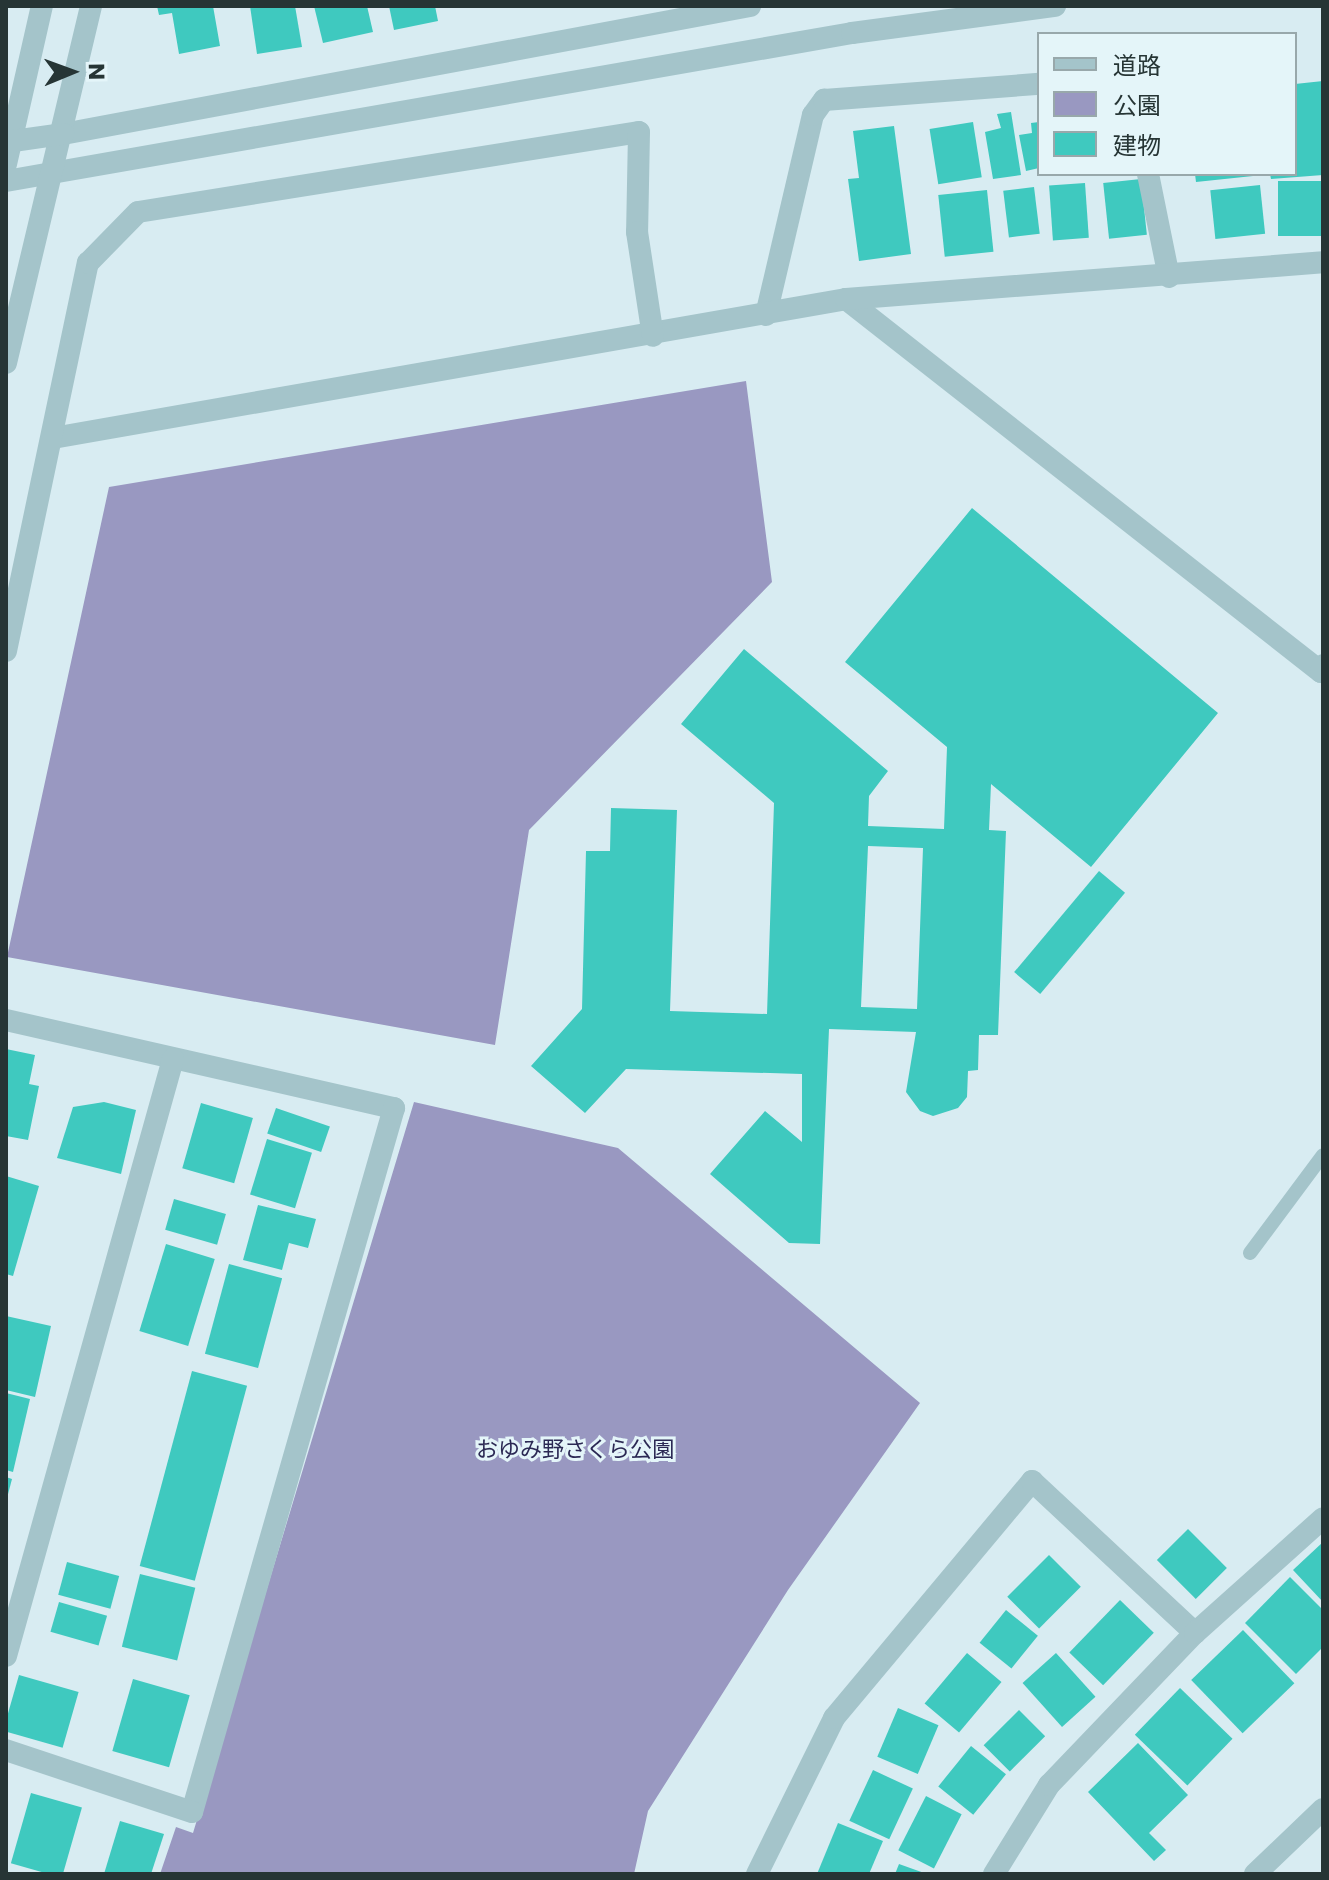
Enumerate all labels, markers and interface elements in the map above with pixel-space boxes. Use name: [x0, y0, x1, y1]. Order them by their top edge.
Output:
north arrow: [32, 32, 112, 112]
legend: [1037, 32, 1297, 176]
text: 道路: [1113, 49, 1161, 82]
text: N: [81, 63, 112, 80]
text: 公園: [1113, 89, 1161, 122]
text: 建物: [1113, 129, 1161, 162]
park label: おゆみ野さくら公園: [476, 1437, 674, 1463]

